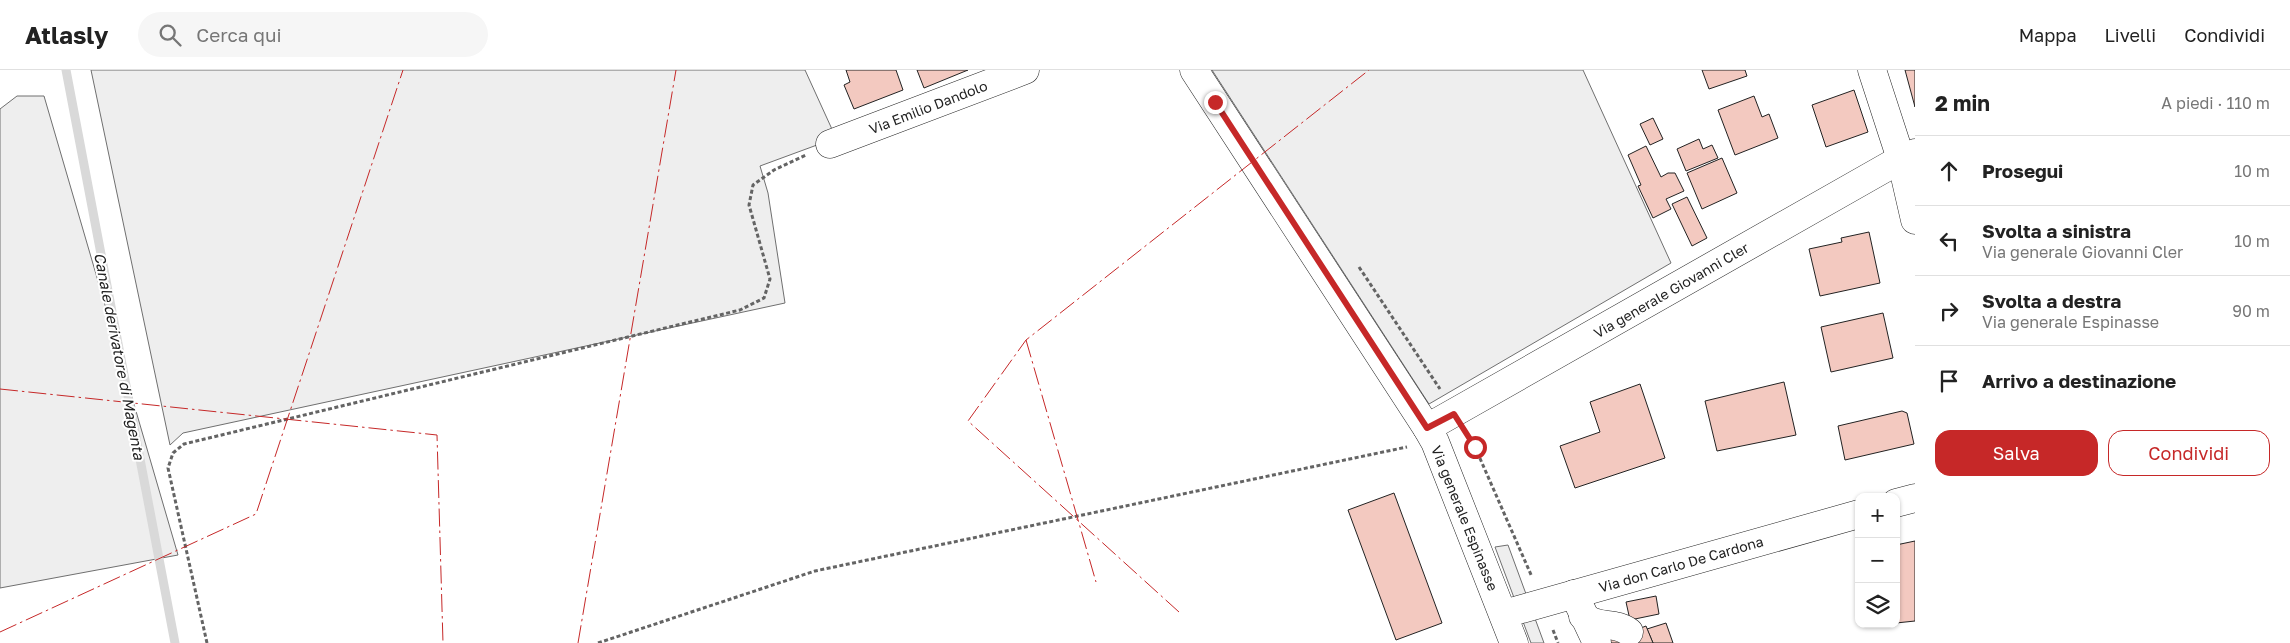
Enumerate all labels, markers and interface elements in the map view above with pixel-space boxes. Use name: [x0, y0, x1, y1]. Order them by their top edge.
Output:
search box: [138, 12, 488, 57]
text: Atlasly: [25, 20, 108, 49]
icon: search: [156, 21, 184, 49]
text: Cerca qui: [196, 23, 282, 46]
text: Mappa: [2019, 24, 2077, 46]
text: Livelli: [2105, 24, 2156, 46]
text: Condividi: [2184, 24, 2265, 46]
street label: Via Emilio Dandolo: [866, 77, 990, 137]
text: 2 min: [1935, 90, 1990, 116]
route end: [1204, 91, 1227, 114]
text: A piedi · 110 m: [2161, 93, 2270, 113]
icon: ahead: [1935, 157, 1963, 185]
text: Prosegui: [1982, 159, 2063, 182]
text: 10 m: [2234, 161, 2270, 181]
text: Svolta a sinistra: [1982, 219, 2131, 242]
icon: left: [1935, 227, 1963, 255]
text: 10 m: [2234, 231, 2270, 251]
street label: Via generale Giovanni Cler: [1590, 238, 1752, 341]
text: Via generale Giovanni Cler: [1982, 242, 2183, 262]
water label: Canale derivatore di Magenta: [90, 251, 149, 462]
text: Svolta a destra: [1982, 289, 2121, 312]
icon: right: [1935, 297, 1963, 325]
text: 90 m: [2232, 301, 2270, 321]
text: Via generale Espinasse: [1982, 312, 2159, 332]
icon: arrive: [1935, 367, 1963, 395]
text: Arrivo a destinazione: [1982, 369, 2176, 392]
button: Salva: [1935, 430, 2098, 476]
button: Condividi: [2108, 430, 2270, 476]
route start: [1464, 436, 1487, 459]
street label: Via generale Espinasse: [1428, 443, 1502, 593]
map controls: [1855, 493, 1900, 628]
button: +: [1855, 493, 1900, 538]
street label: Via don Carlo De Cardona: [1597, 532, 1765, 596]
button: −: [1855, 538, 1900, 583]
button: layers: [1855, 583, 1900, 628]

